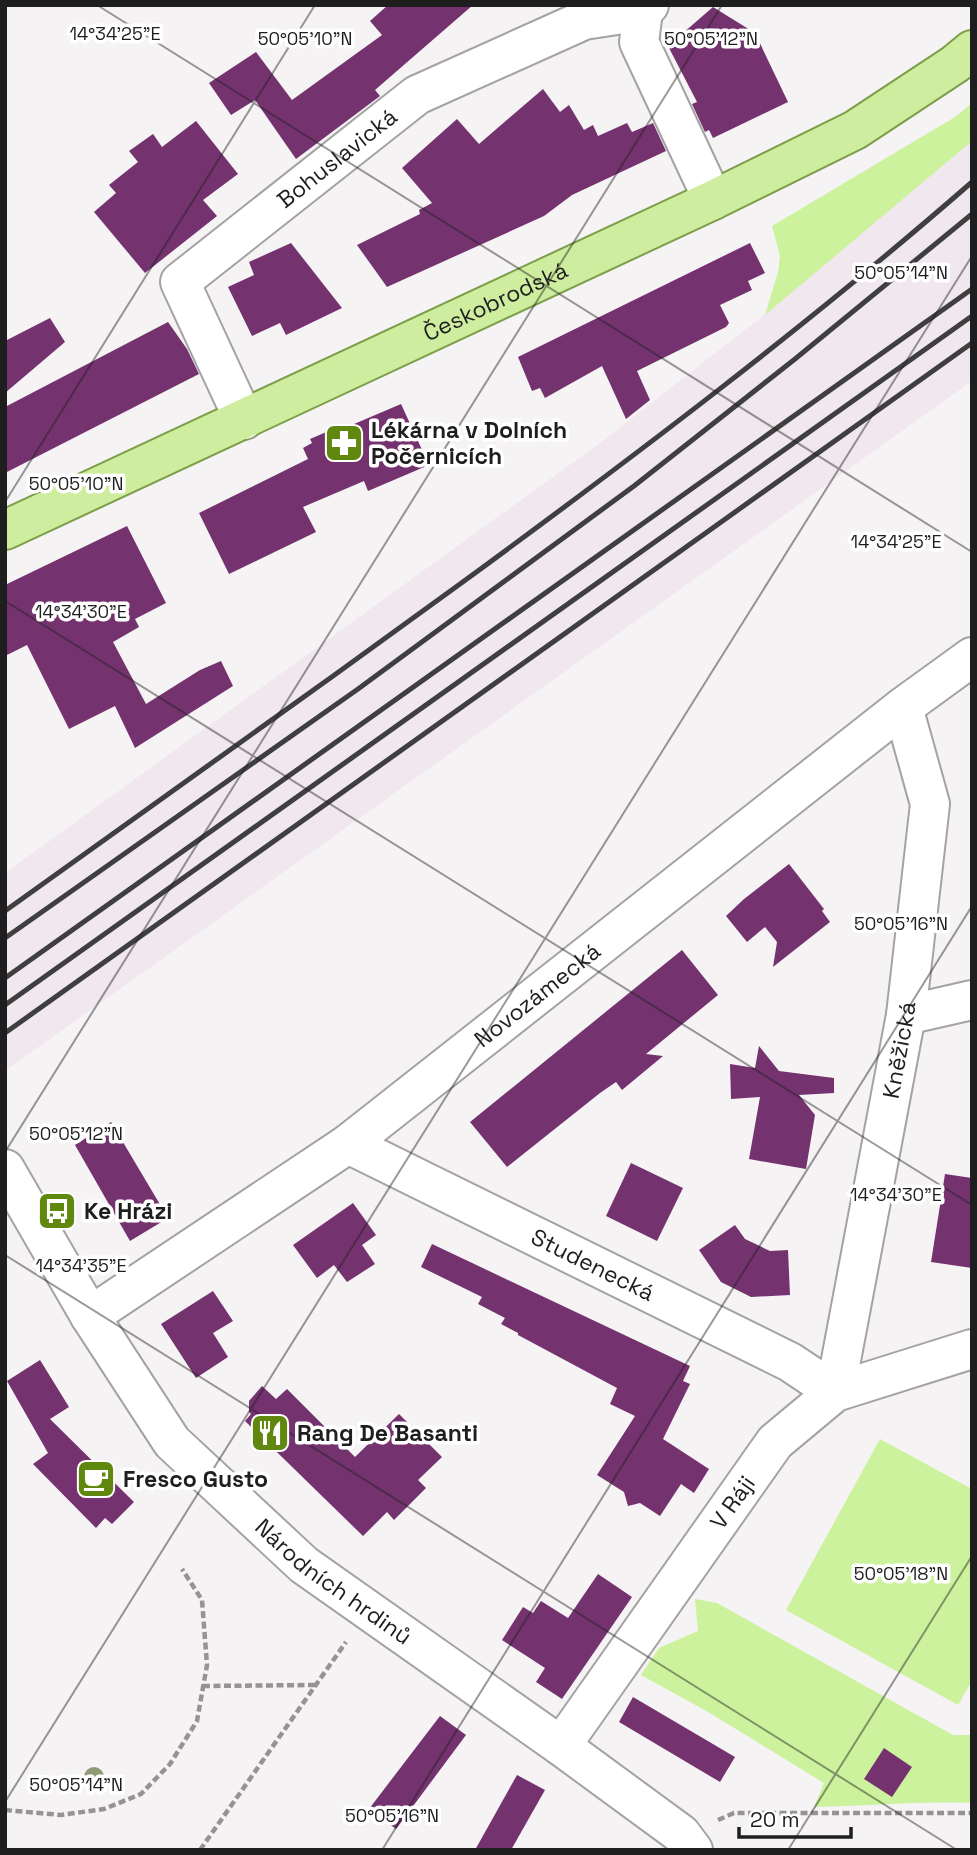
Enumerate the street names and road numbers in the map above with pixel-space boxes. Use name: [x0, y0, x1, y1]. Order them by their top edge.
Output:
street label: Bohuslavická: [271, 102, 403, 215]
street label: Českobrodská: [418, 255, 572, 348]
street label: Novozámecká: [468, 936, 606, 1054]
street label: Kněžická: [876, 1000, 922, 1101]
street label: Studenecká: [526, 1222, 660, 1308]
street label: V Ráji: [703, 1470, 762, 1535]
street label: Národních hrdinů: [249, 1512, 418, 1651]

